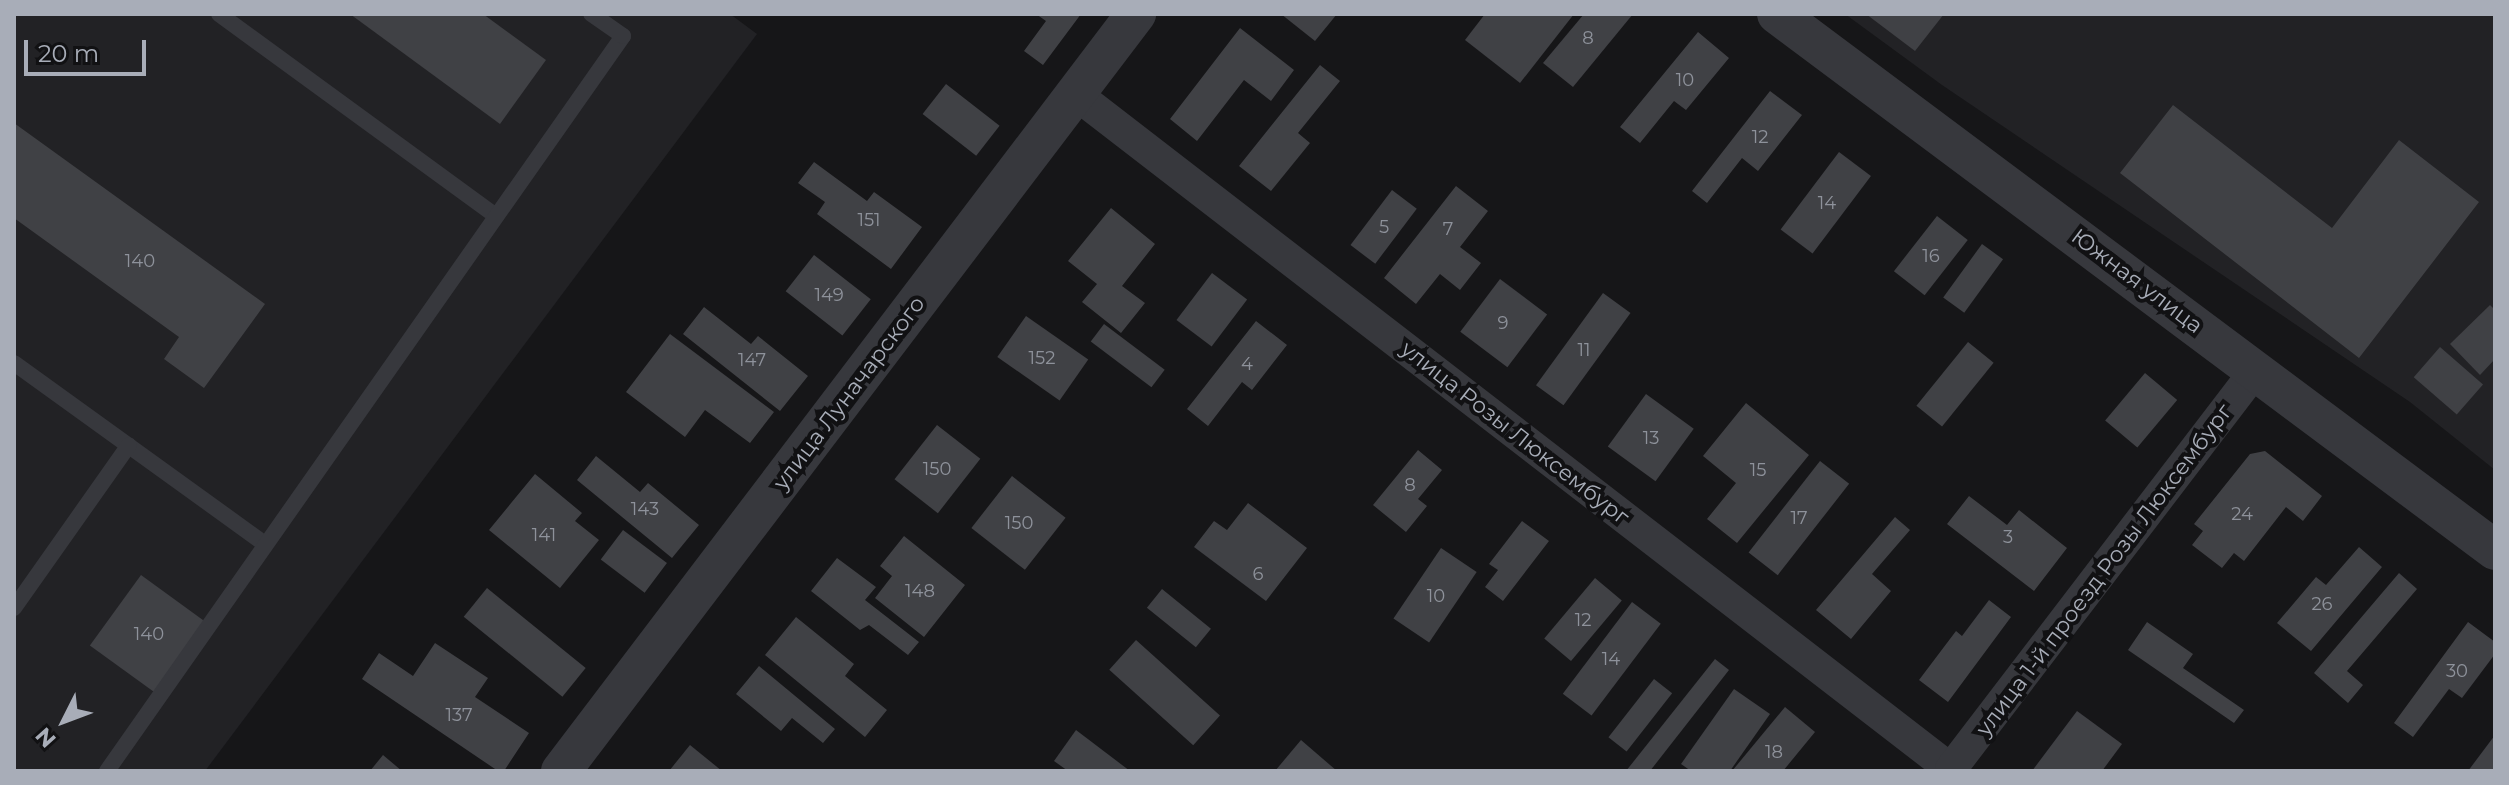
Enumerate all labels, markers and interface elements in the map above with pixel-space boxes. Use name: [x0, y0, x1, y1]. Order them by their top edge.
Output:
scale bar: [28, 24, 150, 74]
house number: 8: [1582, 27, 1594, 49]
text: 20 m: [38, 39, 99, 68]
house number: 10: [1676, 69, 1694, 91]
house number: 12: [1752, 126, 1768, 148]
house number: 14: [1818, 192, 1836, 214]
house number: 151: [857, 209, 881, 231]
house number: 5: [1379, 216, 1389, 238]
house number: 7: [1443, 218, 1453, 240]
street label: Южная улица: [2066, 223, 2208, 339]
house number: 16: [1922, 245, 1940, 267]
house number: 140: [125, 250, 155, 272]
house number: 149: [814, 284, 844, 306]
street label: улица Луначарского: [768, 291, 930, 495]
house number: 9: [1498, 312, 1508, 334]
street label: улица Розы Люксембург: [1396, 336, 1634, 530]
house number: 11: [1578, 339, 1590, 361]
house number: 152: [1029, 347, 1055, 369]
house number: 147: [738, 349, 766, 371]
house number: 4: [1241, 353, 1253, 375]
street label: улица 1-й проезд Розы Люксембург: [1970, 399, 2238, 741]
house number: 13: [1643, 427, 1659, 449]
house number: 150: [923, 458, 951, 480]
house number: 15: [1750, 459, 1766, 481]
house number: 8: [1404, 474, 1416, 496]
house number: 143: [631, 498, 659, 520]
house number: 24: [2231, 503, 2253, 525]
house number: 17: [1790, 507, 1808, 529]
house number: 150: [1005, 512, 1033, 534]
house number: 141: [532, 524, 556, 546]
house number: 3: [2003, 526, 2013, 548]
house number: 6: [1253, 563, 1263, 585]
house number: 148: [905, 580, 935, 602]
house number: 10: [1427, 585, 1445, 607]
house number: 26: [2311, 593, 2333, 615]
house number: 12: [1575, 609, 1591, 631]
house number: 140: [134, 623, 164, 645]
house number: 14: [1602, 648, 1620, 670]
house number: 30: [2446, 660, 2468, 682]
north arrow: [24, 681, 104, 761]
house number: 137: [445, 704, 473, 726]
text: N: [30, 722, 62, 753]
house number: 18: [1765, 741, 1783, 763]

